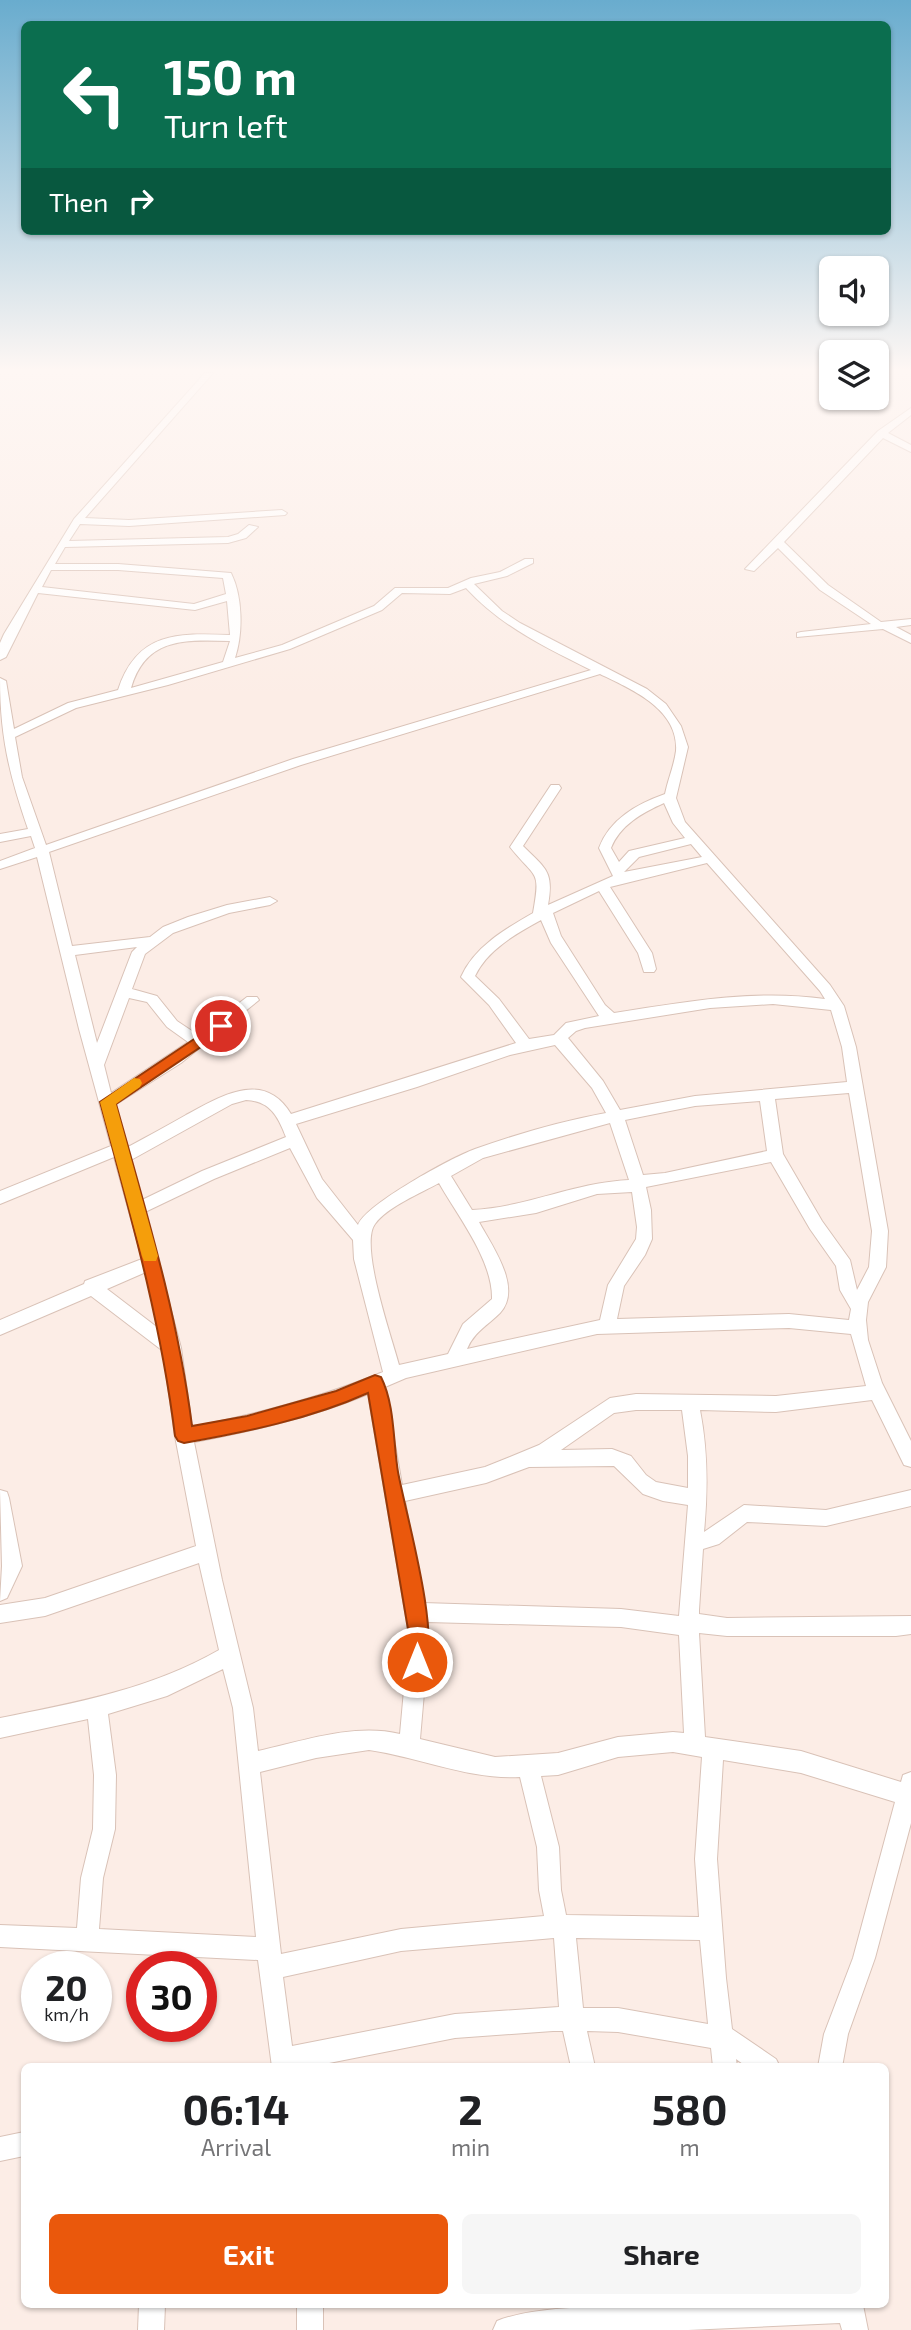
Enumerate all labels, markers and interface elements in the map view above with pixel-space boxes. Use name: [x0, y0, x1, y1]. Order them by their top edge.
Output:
text: 150 m: [164, 46, 297, 105]
icon: left: [49, 49, 140, 140]
text: Turn left: [164, 106, 288, 144]
icon: right: [122, 182, 160, 220]
text: Then: [49, 186, 108, 217]
map controls: [819, 256, 889, 410]
button: sound: [819, 256, 889, 326]
button: layers: [819, 340, 889, 410]
pin: [191, 996, 251, 1056]
icon: arrive: [202, 1007, 240, 1045]
position arrow: [380, 1625, 454, 1699]
speed limit sign: 30: [126, 1951, 217, 2042]
text: 20: [45, 1966, 88, 2008]
text: km/h: [44, 2003, 89, 2025]
text: 06:14: [182, 2083, 289, 2133]
text: 2: [458, 2083, 483, 2133]
text: 580: [652, 2083, 728, 2133]
text: Arrival: [201, 2133, 271, 2161]
text: min: [451, 2133, 490, 2161]
text: m: [680, 2133, 700, 2161]
button: Exit: [49, 2214, 448, 2294]
button: Share: [462, 2214, 861, 2294]

